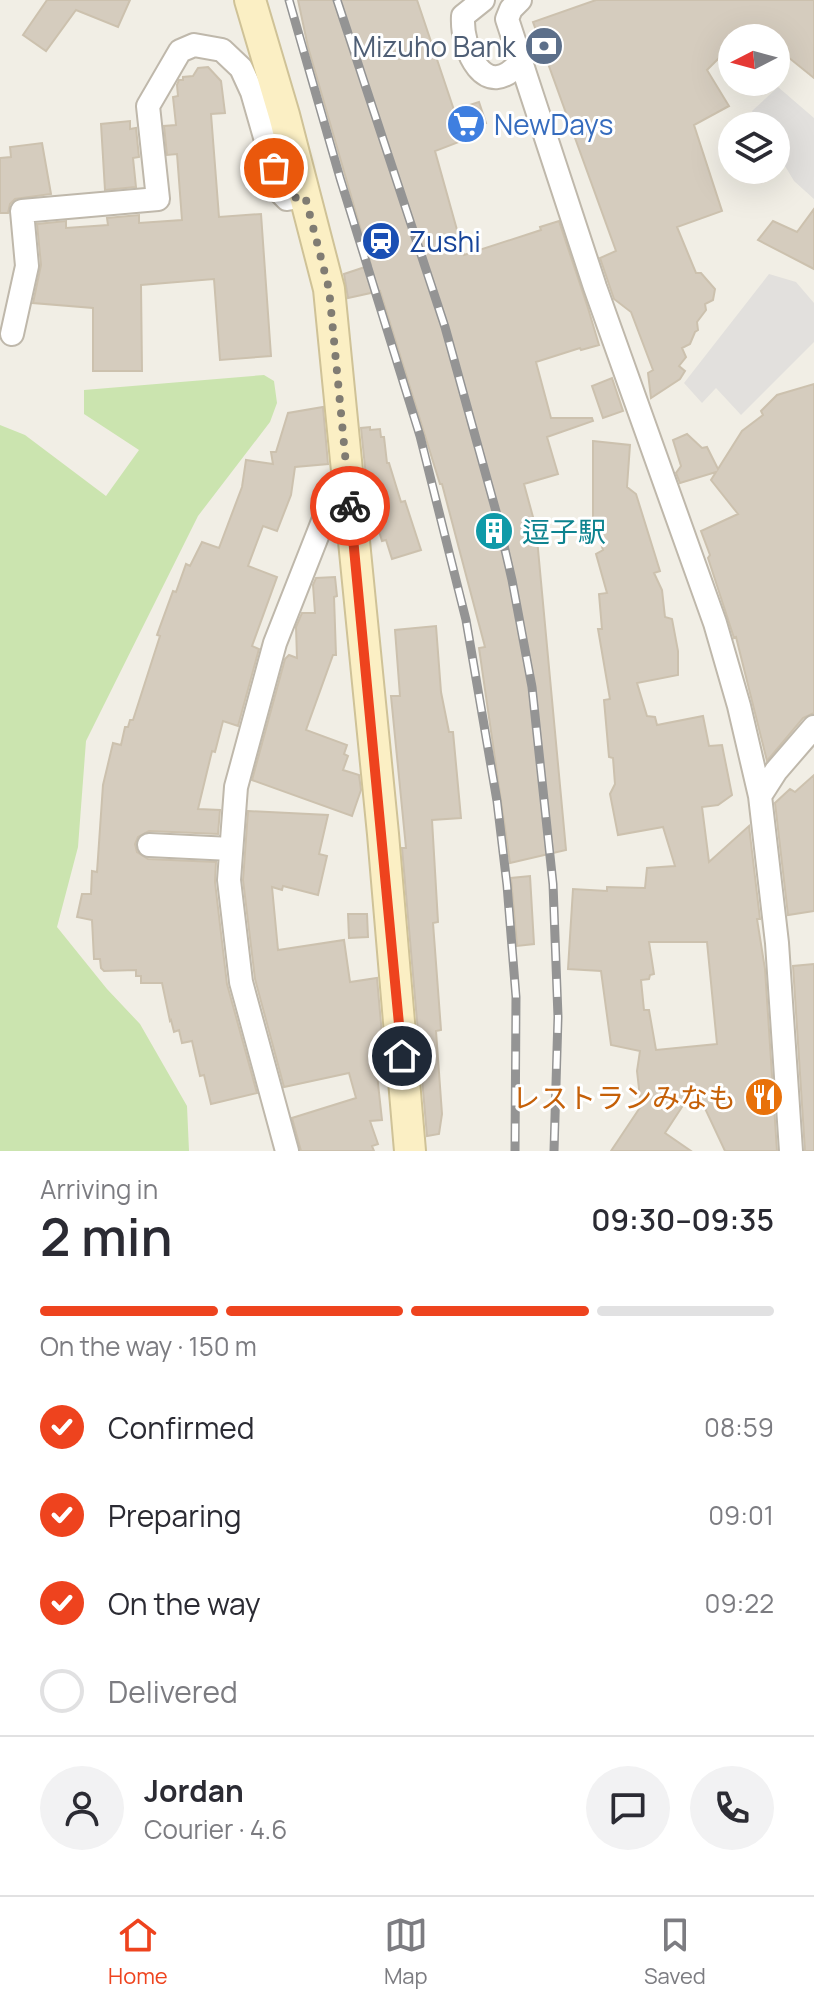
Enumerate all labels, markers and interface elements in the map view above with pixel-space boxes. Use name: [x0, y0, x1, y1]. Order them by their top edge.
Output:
north arrow: [718, 24, 790, 96]
map controls: [718, 24, 790, 184]
bank icon: Mizuho Bank: [523, 25, 565, 67]
place label: Mizuho Bank: [352, 27, 517, 65]
supermarket icon: NewDays: [445, 103, 487, 145]
place label: NewDays: [494, 105, 613, 143]
button: layers: [718, 112, 790, 184]
pin: [240, 134, 308, 202]
icon: bag: [252, 146, 296, 190]
station icon: Zushi: [360, 220, 402, 262]
place label: Zushi: [409, 222, 481, 260]
courier: [310, 466, 390, 546]
icon: bike: [328, 484, 372, 528]
building icon: 逗子駅: [473, 510, 515, 552]
place label: 逗子駅: [522, 512, 606, 550]
pin: [368, 1022, 436, 1090]
icon: home: [380, 1034, 424, 1078]
restaurant icon: レストランみなも: [743, 1076, 785, 1118]
place label: レストランみなも: [512, 1078, 736, 1116]
text: Arriving in: [40, 1171, 158, 1207]
text: 09:30–09:35: [591, 1199, 774, 1240]
text: 2 min: [40, 1201, 173, 1272]
text: On the way · 150 m: [40, 1328, 257, 1364]
icon: check: [40, 1405, 84, 1449]
text: Confirmed: [108, 1407, 255, 1448]
text: 08:59: [704, 1409, 774, 1445]
icon: check: [40, 1493, 84, 1537]
text: Preparing: [108, 1495, 242, 1536]
text: 09:01: [708, 1497, 774, 1533]
icon: check: [40, 1581, 84, 1625]
text: On the way: [108, 1583, 261, 1624]
text: 09:22: [705, 1585, 774, 1621]
text: Delivered: [108, 1671, 238, 1712]
button: person: [40, 1766, 124, 1850]
button: chat: [586, 1766, 670, 1850]
button: phone: [690, 1766, 774, 1850]
text: Jordan: [144, 1770, 244, 1811]
text: Courier · 4.6: [144, 1811, 287, 1847]
tab: Home: [108, 1913, 168, 1991]
tab: Map: [384, 1913, 428, 1991]
tab: Saved: [644, 1913, 706, 1991]

